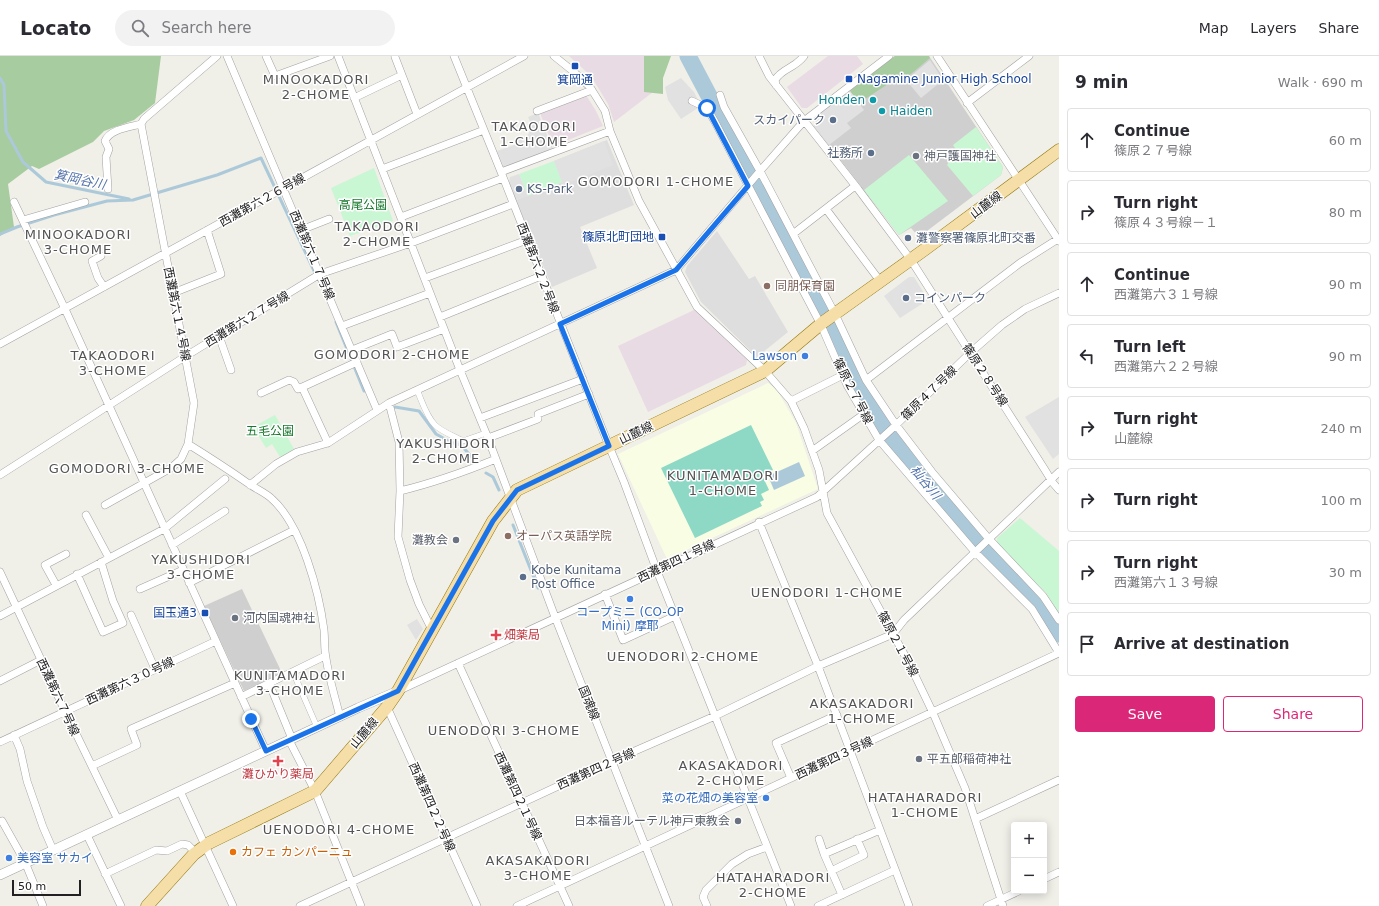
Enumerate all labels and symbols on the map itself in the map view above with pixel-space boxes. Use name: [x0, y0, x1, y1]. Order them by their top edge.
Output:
marker: 箕岡通: [570, 61, 580, 71]
district label: MINOOKADORI 2-CHOME: [263, 72, 369, 102]
place label: Nagamine Junior High School: [857, 72, 1032, 86]
place label: 箕岡通: [557, 73, 593, 87]
marker: Nagamine Junior High School: [844, 74, 854, 84]
place label: Honden: [818, 93, 865, 107]
marker: Honden: [868, 95, 878, 105]
route start: [698, 99, 716, 117]
place label: Haiden: [890, 104, 932, 118]
marker: Haiden: [877, 106, 887, 116]
place label: スカイパーク: [753, 113, 825, 127]
marker: スカイパーク: [828, 115, 838, 125]
district label: TAKAODORI 1-CHOME: [490, 119, 577, 149]
place label: 社務所: [827, 146, 863, 160]
marker: 社務所: [866, 148, 876, 158]
place label: 神戸護国神社: [924, 149, 996, 163]
marker: 神戸護国神社: [911, 151, 921, 161]
water label: 箕岡谷川: [53, 167, 109, 193]
street label: 西灘第六２６号線: [217, 171, 307, 229]
district label: GOMODORI 1-CHOME: [578, 174, 734, 189]
place label: KS-Park: [527, 182, 573, 196]
marker: KS-Park: [514, 184, 524, 194]
street label: 山麓線: [967, 189, 1005, 221]
park label: 高尾公園: [339, 198, 387, 212]
street label: 西灘第六１７号線: [287, 208, 337, 302]
district label: TAKAODORI 2-CHOME: [333, 219, 420, 249]
street label: 西灘第六２２号線: [514, 221, 562, 315]
district label: MINOOKADORI 3-CHOME: [25, 227, 131, 257]
place label: 篠原北町団地: [582, 230, 654, 244]
place label: 灘警察署篠原北町交番: [916, 231, 1036, 245]
marker: 篠原北町団地: [657, 232, 667, 242]
marker: 灘警察署篠原北町交番: [903, 233, 913, 243]
street label: 西灘第六１４号線: [161, 266, 193, 362]
place label: 同朋保育園: [775, 279, 835, 293]
marker: 同朋保育園: [762, 281, 772, 291]
street label: 西灘第六２７号線: [202, 288, 292, 350]
place label: コインパーク: [914, 291, 986, 305]
marker: コインパーク: [901, 293, 911, 303]
street label: 篠原２８号線: [960, 341, 1010, 409]
district label: GOMODORI 2-CHOME: [314, 347, 470, 362]
district label: TAKAODORI 3-CHOME: [69, 348, 156, 378]
place label: Lawson: [752, 349, 797, 363]
marker: Lawson: [800, 351, 810, 361]
street label: 篠原２７号線: [830, 356, 876, 426]
street label: 篠原４７号線: [898, 363, 960, 423]
street label: 山麓線: [617, 419, 655, 447]
park label: 五毛公園: [246, 424, 294, 438]
district label: YAKUSHIDORI 2-CHOME: [395, 436, 496, 466]
district label: GOMODORI 3-CHOME: [49, 461, 205, 476]
water label: 杣谷川: [908, 462, 945, 504]
district label: KUNITAMADORI 1-CHOME: [667, 468, 779, 498]
place label: オーパス英語学院: [516, 529, 612, 543]
marker: オーパス英語学院: [503, 531, 513, 541]
place label: 灘教会: [412, 533, 448, 547]
marker: 灘教会: [451, 535, 461, 545]
street label: 西灘第四１号線: [635, 537, 717, 585]
district label: YAKUSHIDORI 3-CHOME: [150, 552, 251, 582]
place label: Kobe Kunitama Post Office: [531, 563, 621, 591]
marker: Kobe Kunitama Post Office: [518, 572, 528, 582]
district label: UENODORI 1-CHOME: [751, 585, 903, 600]
marker: コープミニ (CO-OP Mini) 摩耶: [625, 594, 635, 604]
place label: コープミニ (CO-OP Mini) 摩耶: [576, 605, 684, 633]
place label: 国玉通3: [153, 606, 197, 620]
marker: 国玉通3: [200, 608, 210, 618]
street label: 篠原２１号線: [875, 609, 921, 679]
place label: 河内国魂神社: [243, 611, 315, 625]
marker: 河内国魂神社: [230, 613, 240, 623]
place label: 畑薬局: [504, 628, 540, 642]
marker: 畑薬局: [491, 630, 501, 640]
district label: UENODORI 2-CHOME: [607, 649, 759, 664]
street label: 西灘第六３０号線: [84, 654, 176, 708]
street label: 西灘第六７号線: [34, 656, 82, 738]
district label: KUNITAMADORI 3-CHOME: [234, 668, 346, 698]
street label: 国魂線: [576, 684, 602, 722]
district label: AKASAKADORI 1-CHOME: [810, 696, 914, 726]
route end: [242, 710, 260, 728]
street label: 山麓線: [347, 715, 381, 751]
district label: UENODORI 3-CHOME: [428, 723, 580, 738]
street label: 西灘第四３号線: [793, 734, 875, 782]
street label: 西灘第四２号線: [555, 746, 637, 792]
street label: 西灘第四２１号線: [491, 750, 545, 842]
place label: 平五郎稲荷神社: [927, 752, 1011, 766]
marker: 平五郎稲荷神社: [914, 754, 924, 764]
marker: 灘ひかり薬局: [273, 756, 283, 766]
district label: AKASAKADORI 2-CHOME: [679, 758, 783, 788]
street label: 西灘第四２２号線: [406, 760, 458, 854]
place label: 灘ひかり薬局: [242, 767, 314, 781]
district label: HATAHARADORI 1-CHOME: [868, 790, 982, 820]
place label: 菜の花畑の美容室: [662, 791, 758, 805]
marker: 菜の花畑の美容室: [761, 793, 771, 803]
place label: 日本福音ルーテル神戸東教会: [574, 814, 730, 828]
marker: 日本福音ルーテル神戸東教会: [733, 816, 743, 826]
district label: UENODORI 4-CHOME: [263, 822, 415, 837]
place label: カフェ カンパーニュ: [241, 845, 353, 859]
marker: カフェ カンパーニュ: [228, 847, 238, 857]
place label: 美容室 サカイ: [17, 851, 93, 865]
marker: 美容室 サカイ: [4, 853, 14, 863]
district label: AKASAKADORI 3-CHOME: [486, 853, 590, 883]
district label: HATAHARADORI 2-CHOME: [716, 870, 830, 900]
scale bar: [12, 878, 81, 897]

